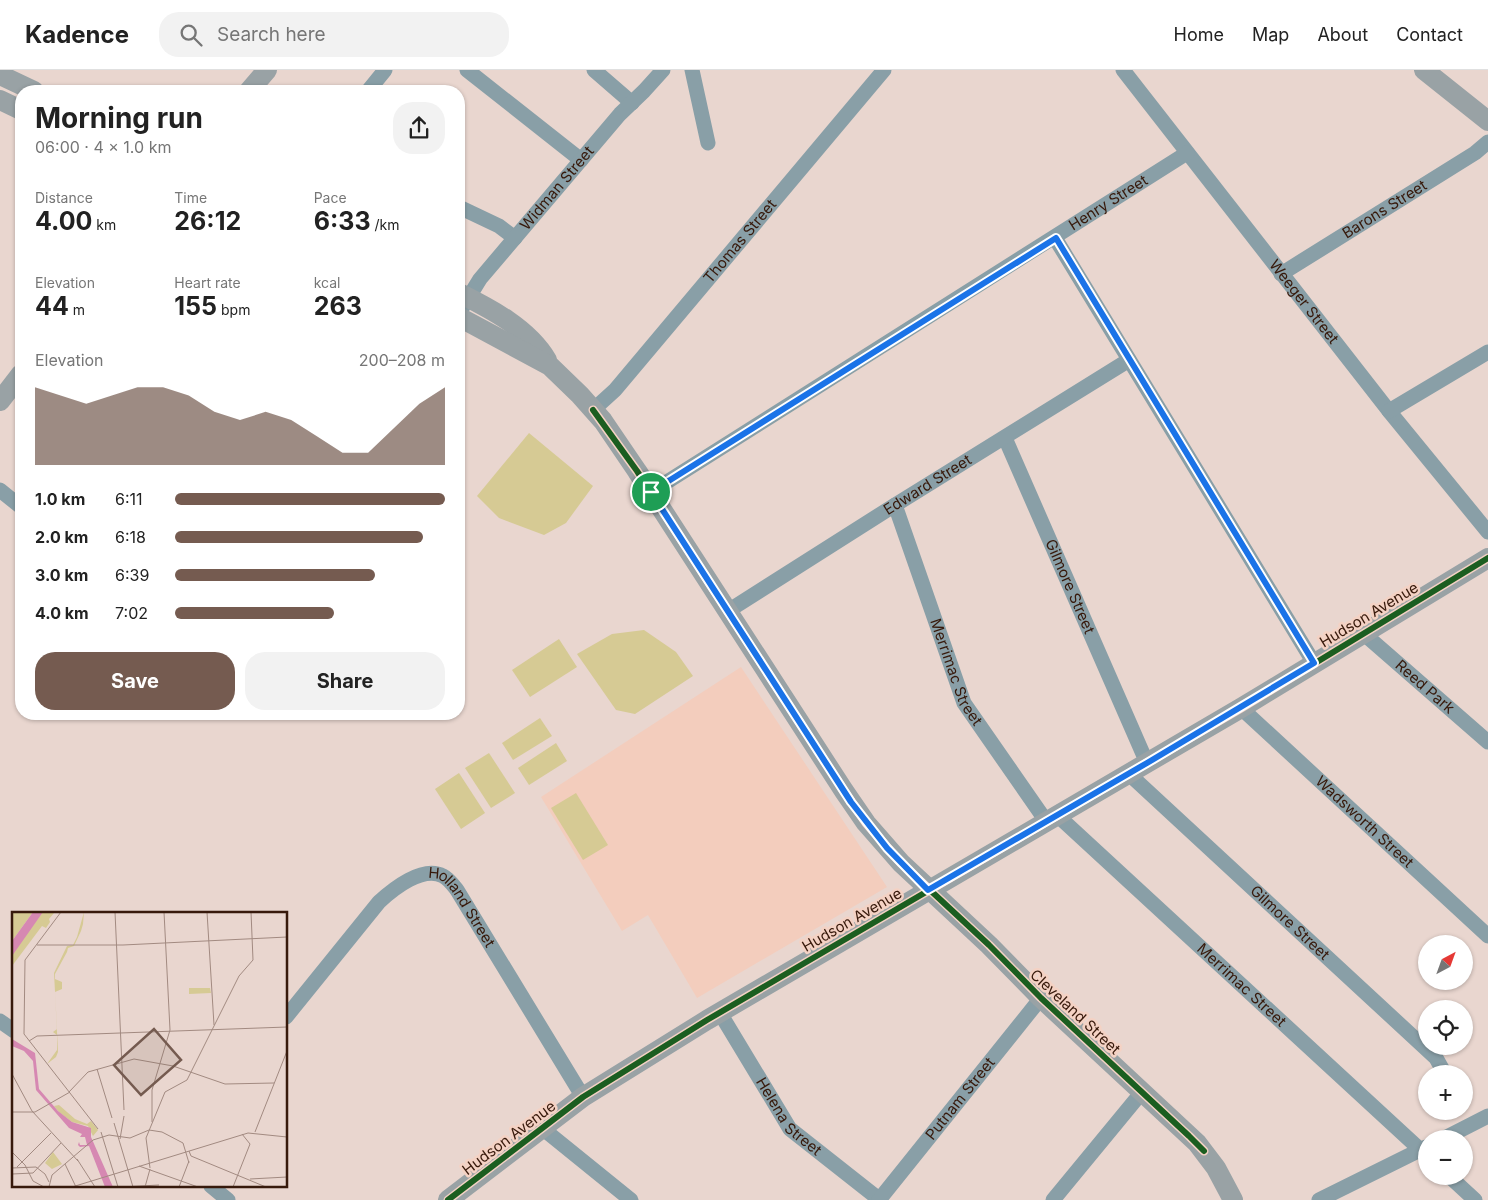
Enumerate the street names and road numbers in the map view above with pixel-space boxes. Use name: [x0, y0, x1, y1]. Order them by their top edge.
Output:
street label: Widman Street: [516, 142, 598, 234]
street label: Henry Street: [1065, 170, 1151, 234]
street label: Barons Street: [1338, 175, 1430, 242]
street label: Thomas Street: [699, 195, 780, 287]
street label: Weeger Street: [1265, 256, 1343, 348]
street label: Edward Street: [880, 450, 975, 519]
street label: Gilmore Street: [1041, 536, 1099, 637]
street label: Hudson Avenue: [1316, 578, 1422, 652]
street label: Merrimac Street: [926, 616, 987, 729]
street label: Reed Park: [1392, 656, 1459, 718]
street label: Wadsworth Street: [1312, 772, 1418, 872]
street label: Holland Street: [428, 863, 500, 951]
street label: Gilmore Street: [1246, 881, 1334, 964]
street label: Hudson Avenue: [799, 883, 905, 956]
street label: Merrimac Street: [1193, 939, 1291, 1031]
street label: Cleveland Street: [1026, 965, 1125, 1058]
street label: Putnam Street: [921, 1053, 999, 1143]
street label: Helena Street: [752, 1074, 826, 1159]
street label: Hudson Avenue: [458, 1096, 559, 1179]

